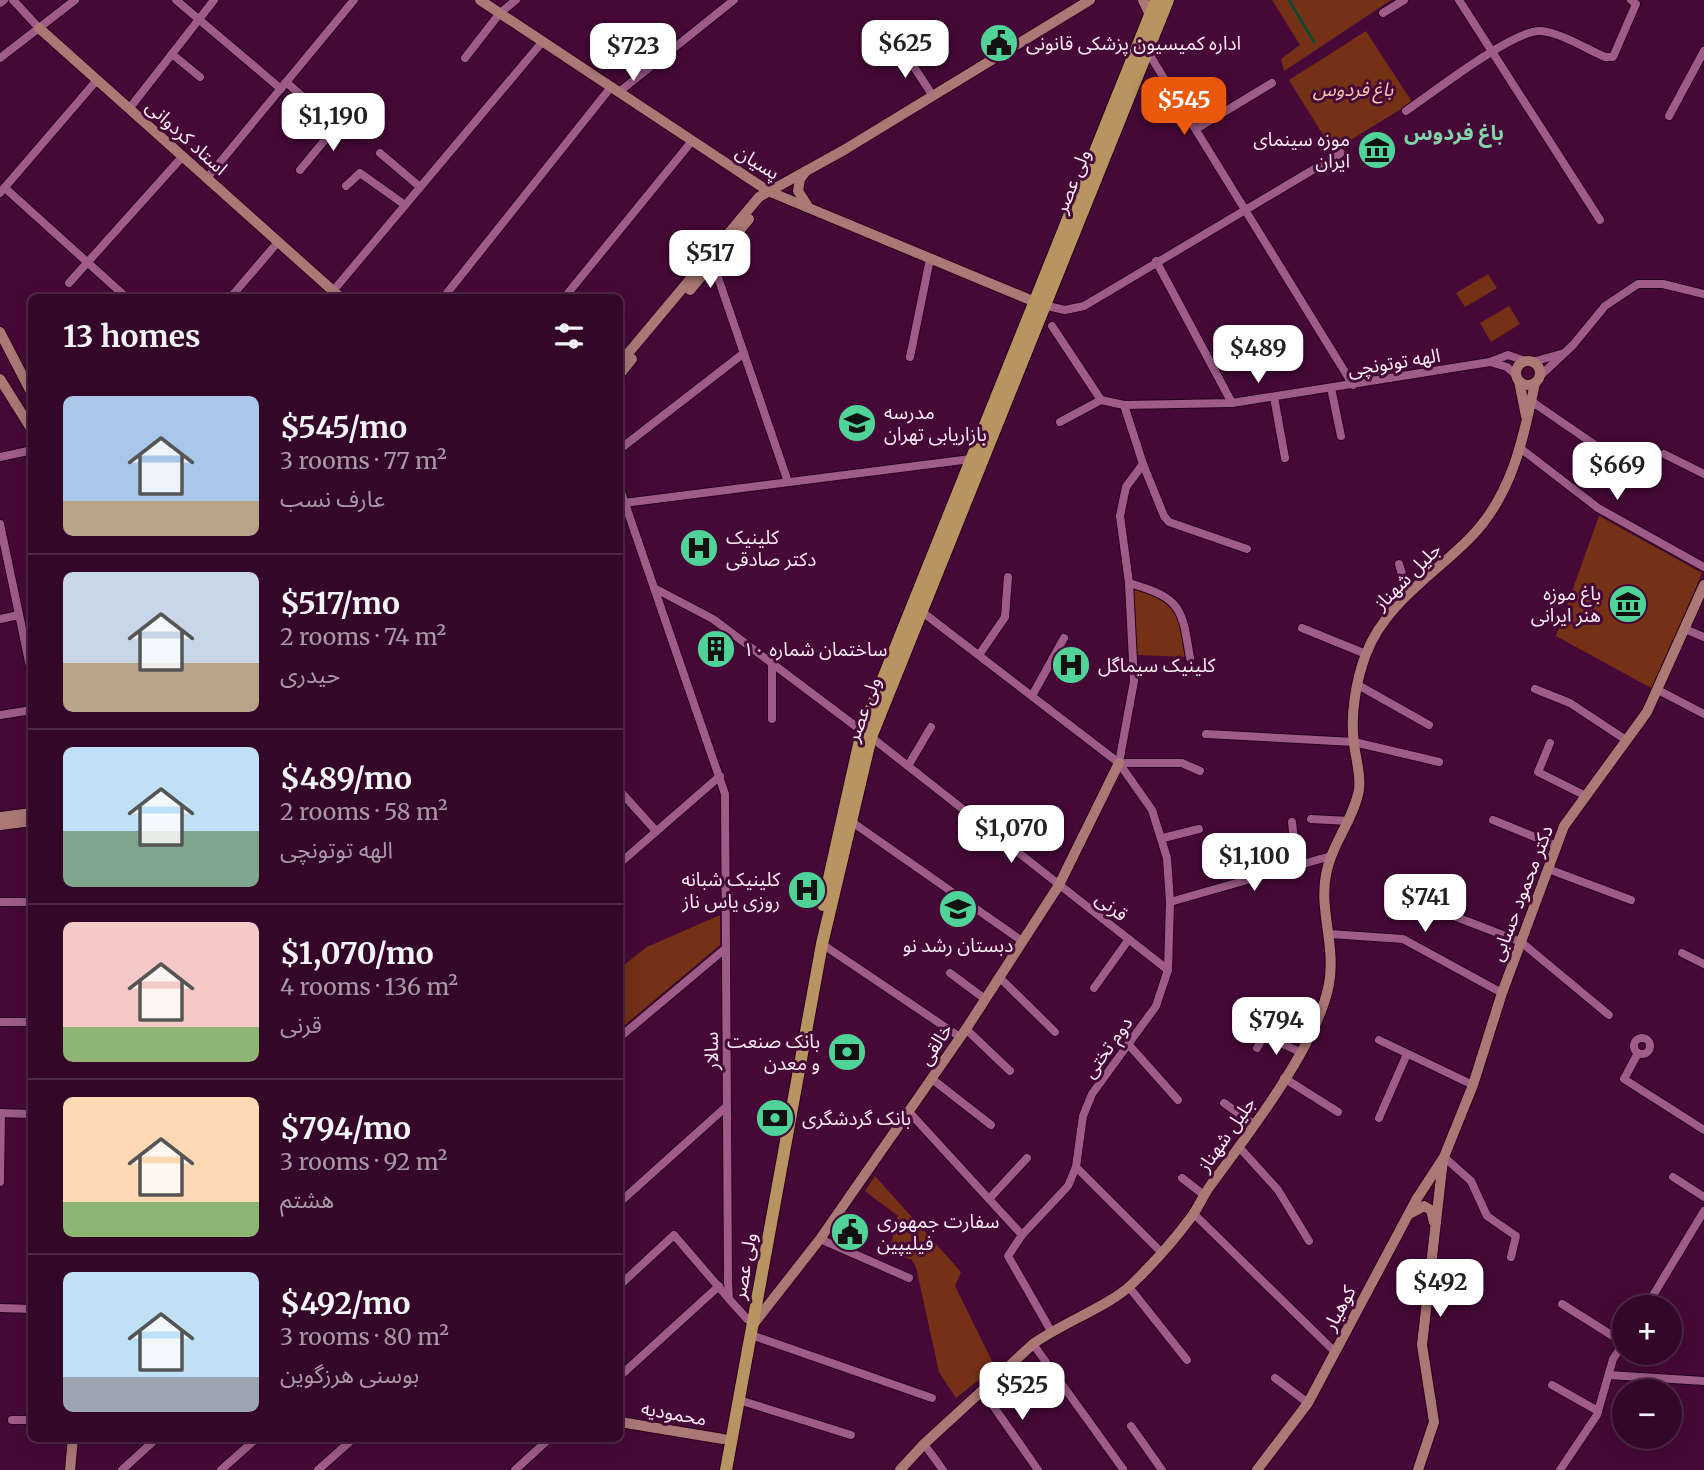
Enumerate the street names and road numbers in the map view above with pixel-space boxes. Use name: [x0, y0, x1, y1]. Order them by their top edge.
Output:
street label: استاد کردوانی: [141, 94, 233, 180]
street label: پسیان: [731, 139, 784, 186]
street label: ولی عصر: [1048, 145, 1096, 218]
street label: الهه توتونچی: [1346, 343, 1442, 382]
street label: جلیل شهناز: [1367, 537, 1446, 616]
street label: ولی عصر: [840, 673, 886, 746]
street label: دکتر محمود حسابی: [1484, 822, 1558, 964]
street label: قرنی: [1091, 886, 1133, 926]
street label: دوم تختی: [1077, 1012, 1140, 1084]
street label: خالقی: [913, 1019, 957, 1069]
street label: سالار: [699, 1032, 723, 1071]
street label: جلیل شهناز: [1191, 1092, 1260, 1177]
street label: ولی عصر: [726, 1231, 762, 1302]
street label: کوهیار: [1317, 1280, 1361, 1335]
street label: محمودیه: [639, 1395, 709, 1431]

